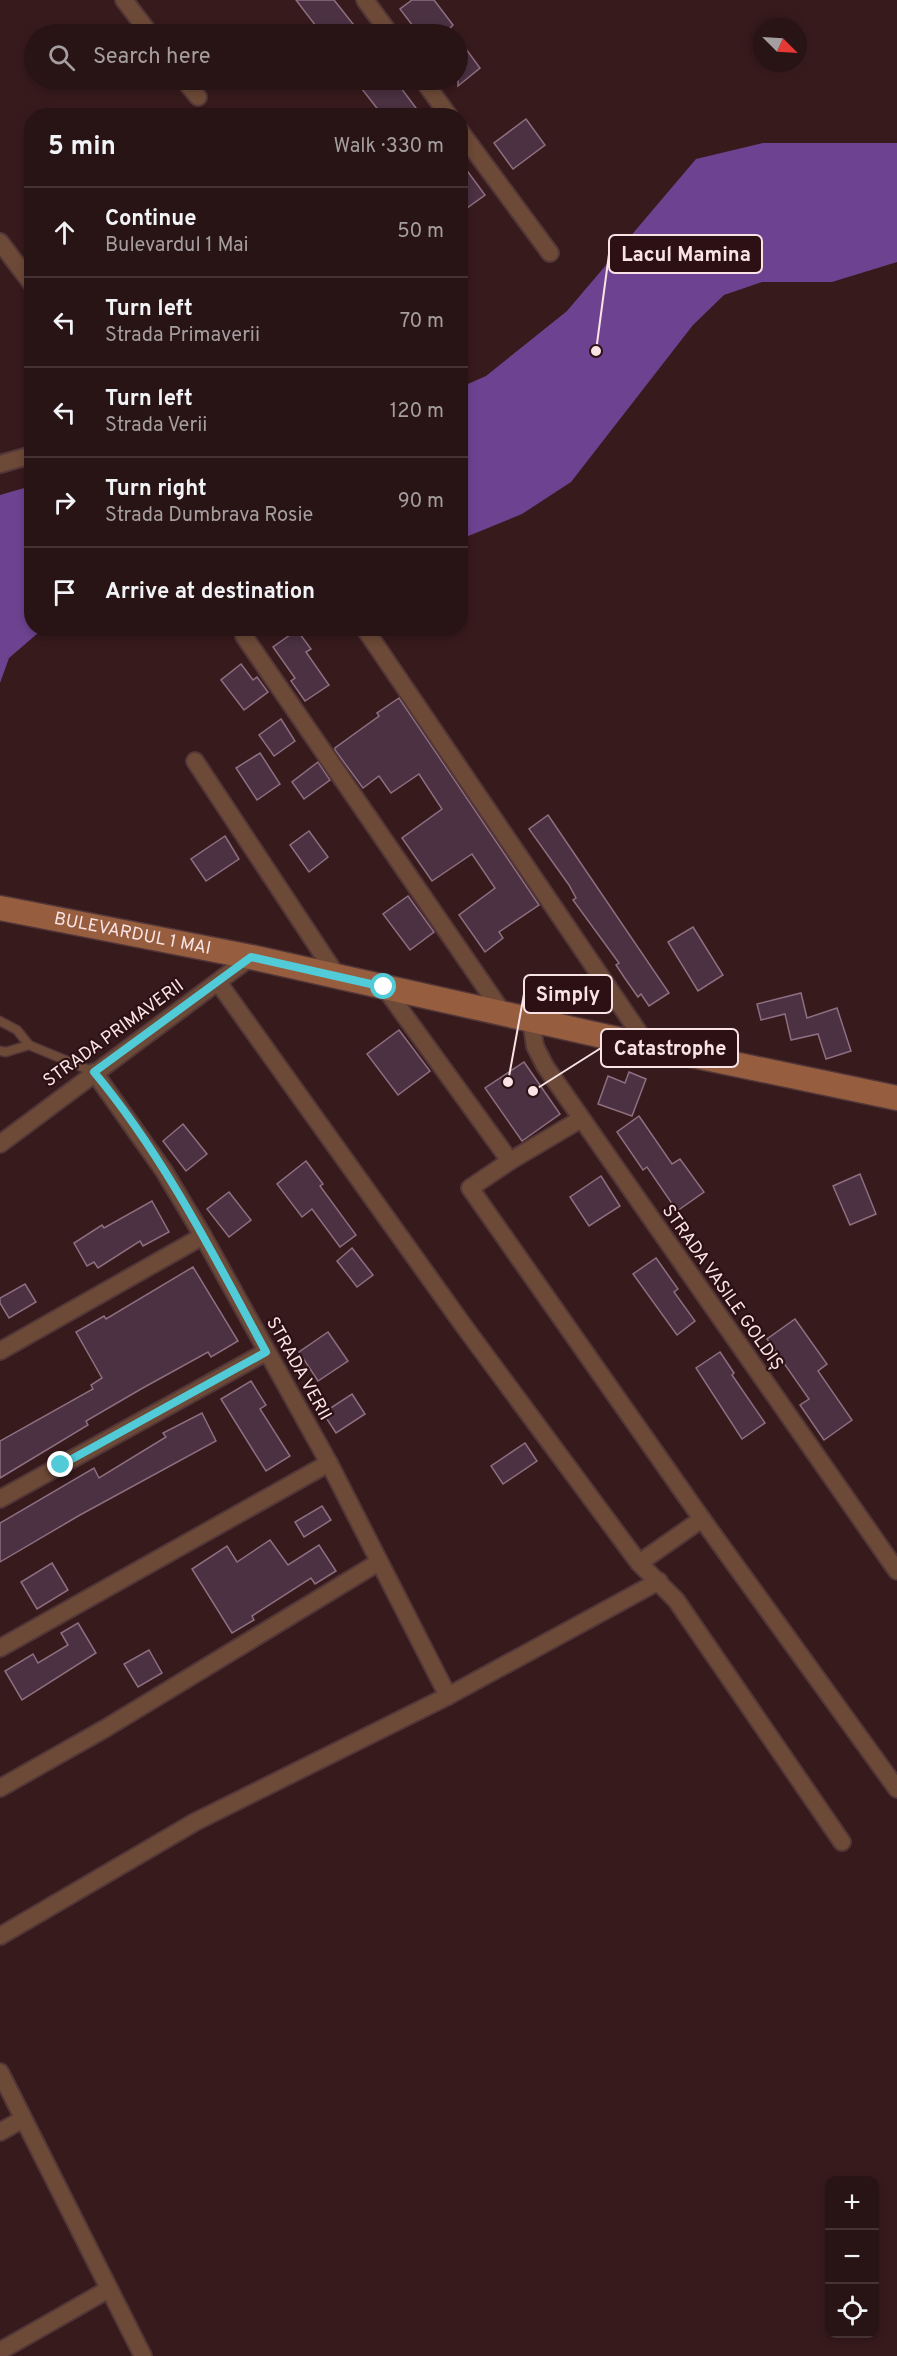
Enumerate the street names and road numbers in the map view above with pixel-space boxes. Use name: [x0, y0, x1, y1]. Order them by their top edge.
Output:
street label: BULEVARDUL 1 MAI: [52, 907, 213, 960]
street label: STRADA PRIMAVERII: [39, 975, 189, 1093]
street label: STRADA VASILE GOLDIȘ: [656, 1201, 788, 1375]
street label: STRADA VERII: [260, 1313, 336, 1425]

